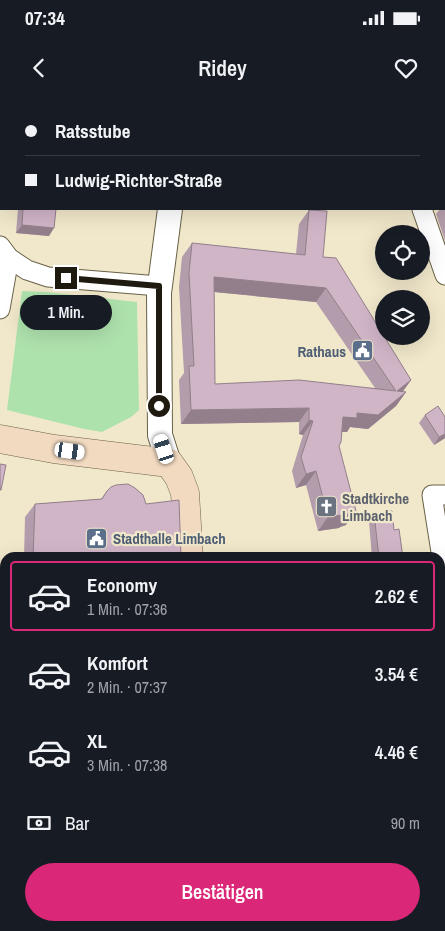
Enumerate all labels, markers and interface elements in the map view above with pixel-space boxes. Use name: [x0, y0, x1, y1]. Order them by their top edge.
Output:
text: 07:34: [25, 5, 65, 31]
text: Ridey: [198, 53, 247, 83]
icon: back: [25, 54, 53, 82]
icon: heart: [392, 54, 420, 82]
text: Ratsstube: [55, 118, 130, 144]
text: Ludwig-Richter-Straße: [55, 167, 222, 193]
map controls: [375, 225, 430, 345]
button: locate: [375, 225, 430, 280]
route end: [55, 267, 77, 289]
button: layers: [375, 290, 430, 345]
callout: 1 Min.: [20, 296, 112, 330]
text: 1 Min.: [48, 301, 84, 323]
public building icon: Rathaus: [350, 339, 374, 363]
place label: Rathaus: [297, 341, 346, 362]
route start: [148, 395, 170, 417]
car: [152, 432, 175, 466]
car: [54, 441, 85, 461]
place label: Stadtkirche Limbach: [342, 488, 409, 526]
church icon: Stadtkirche Limbach: [314, 495, 338, 519]
public building icon: Stadthalle Limbach: [85, 526, 109, 550]
place label: Stadthalle Limbach: [113, 528, 226, 549]
text: Economy: [87, 572, 157, 598]
icon: car: [27, 574, 72, 619]
text: 2.62 €: [375, 583, 418, 609]
text: 1 Min. · 07:36: [87, 598, 167, 620]
text: Komfort: [87, 650, 148, 676]
icon: car: [27, 652, 72, 697]
text: 3.54 €: [375, 661, 418, 687]
text: 2 Min. · 07:37: [87, 676, 167, 698]
text: XL: [87, 728, 107, 754]
icon: car: [27, 730, 72, 775]
text: 4.46 €: [375, 739, 418, 765]
text: 3 Min. · 07:38: [87, 754, 167, 776]
icon: cash: [25, 809, 53, 837]
text: Bar: [65, 810, 89, 836]
text: 90 m: [391, 812, 420, 834]
button: Bestätigen: [25, 863, 420, 921]

